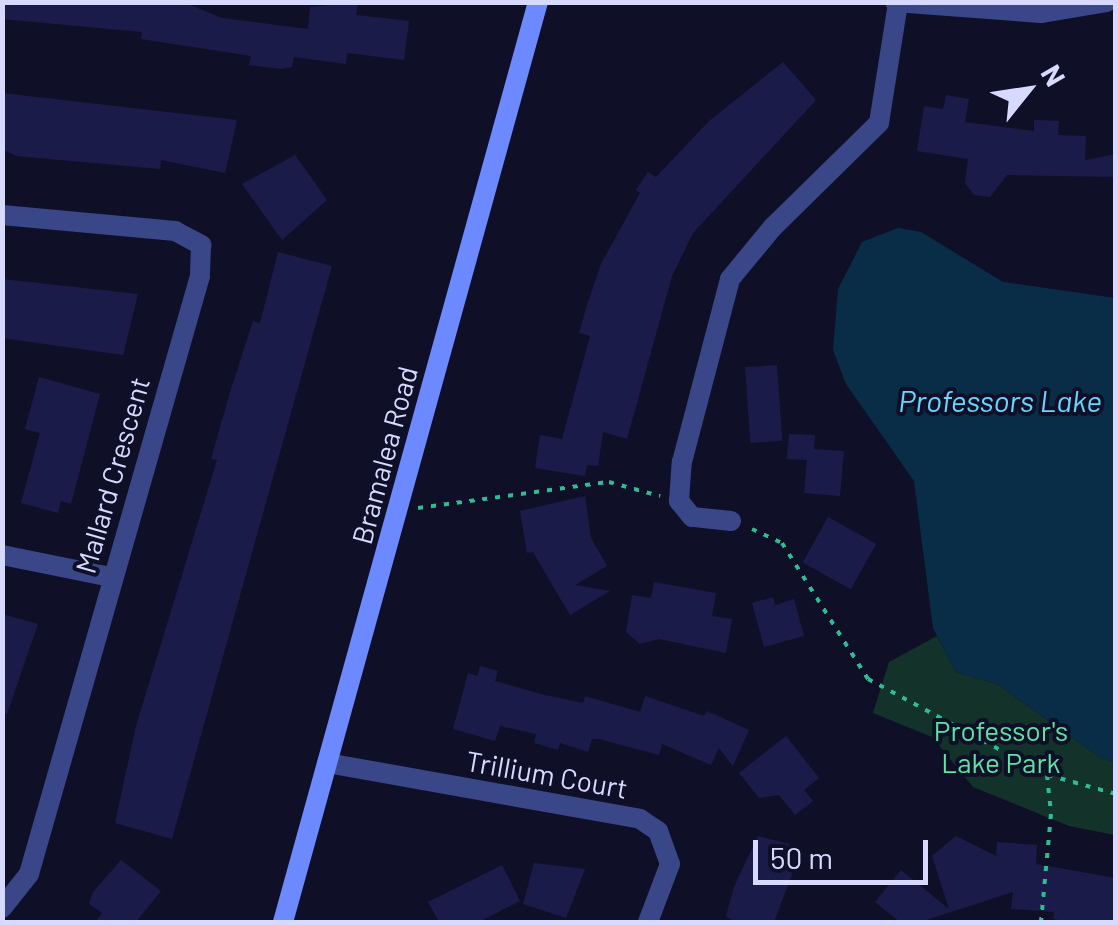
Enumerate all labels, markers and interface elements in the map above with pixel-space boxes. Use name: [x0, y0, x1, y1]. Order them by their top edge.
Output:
north arrow: [978, 40, 1078, 140]
text: N: [1035, 58, 1073, 92]
street label: Bramalea Road: [344, 363, 424, 547]
street label: Mallard Crescent: [68, 373, 156, 577]
water label: Professors Lake: [898, 382, 1102, 418]
park label: Professor's Lake Park: [934, 713, 1068, 779]
street label: Trillium Court: [464, 743, 630, 805]
scale bar: [758, 820, 933, 882]
text: 50 m: [770, 839, 833, 875]

